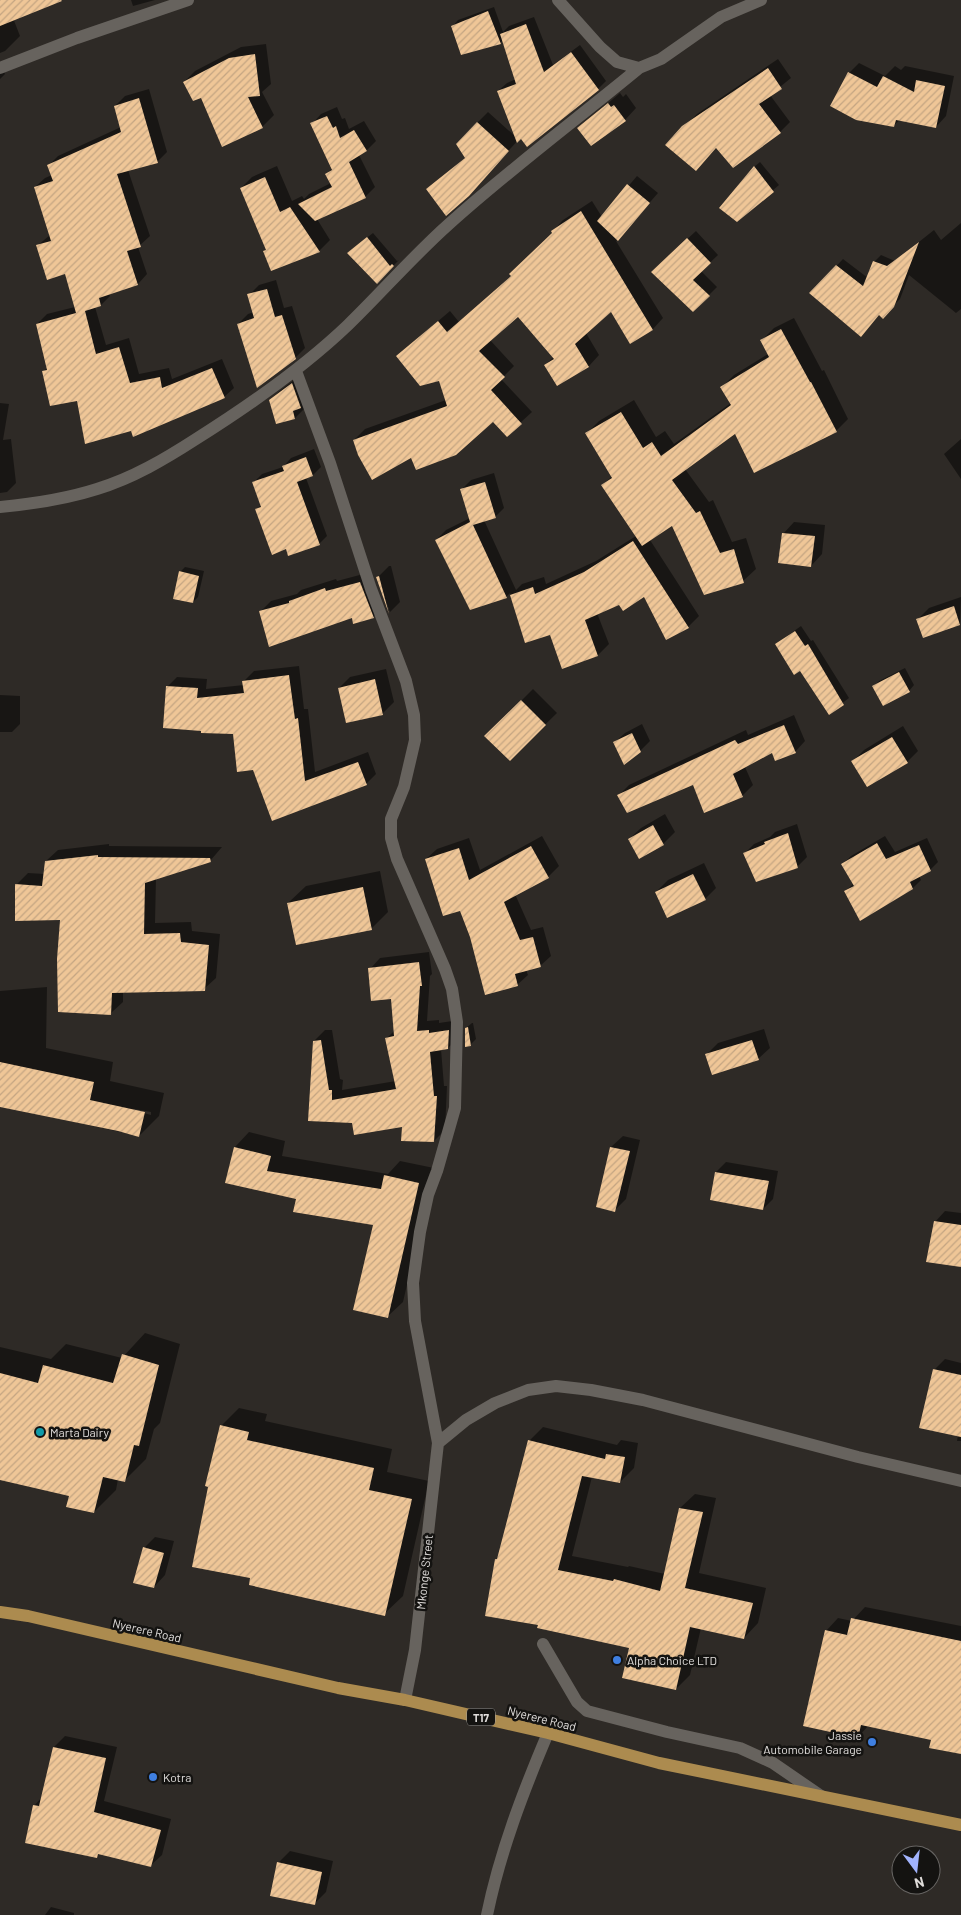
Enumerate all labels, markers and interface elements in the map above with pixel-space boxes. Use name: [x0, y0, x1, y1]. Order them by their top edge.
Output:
place label: Marta Dairy: [50, 1425, 109, 1439]
marker: Marta Dairy: [34, 1426, 46, 1438]
street label: Mkonge Street: [413, 1534, 435, 1610]
street label: Nyerere Road: [111, 1615, 183, 1645]
place label: Alpha Choice LTD: [627, 1653, 717, 1667]
marker: Alpha Choice LTD: [611, 1654, 623, 1666]
street label: Nyerere Road: [506, 1703, 578, 1733]
road number: T17: [467, 1708, 495, 1725]
place label: Jassie Automobile Garage: [763, 1728, 862, 1756]
marker: Jassie Automobile Garage: [866, 1736, 878, 1748]
place label: Kotra: [163, 1770, 191, 1784]
marker: Kotra: [147, 1771, 159, 1783]
north arrow: [891, 1845, 941, 1895]
text: N: [913, 1874, 926, 1892]

